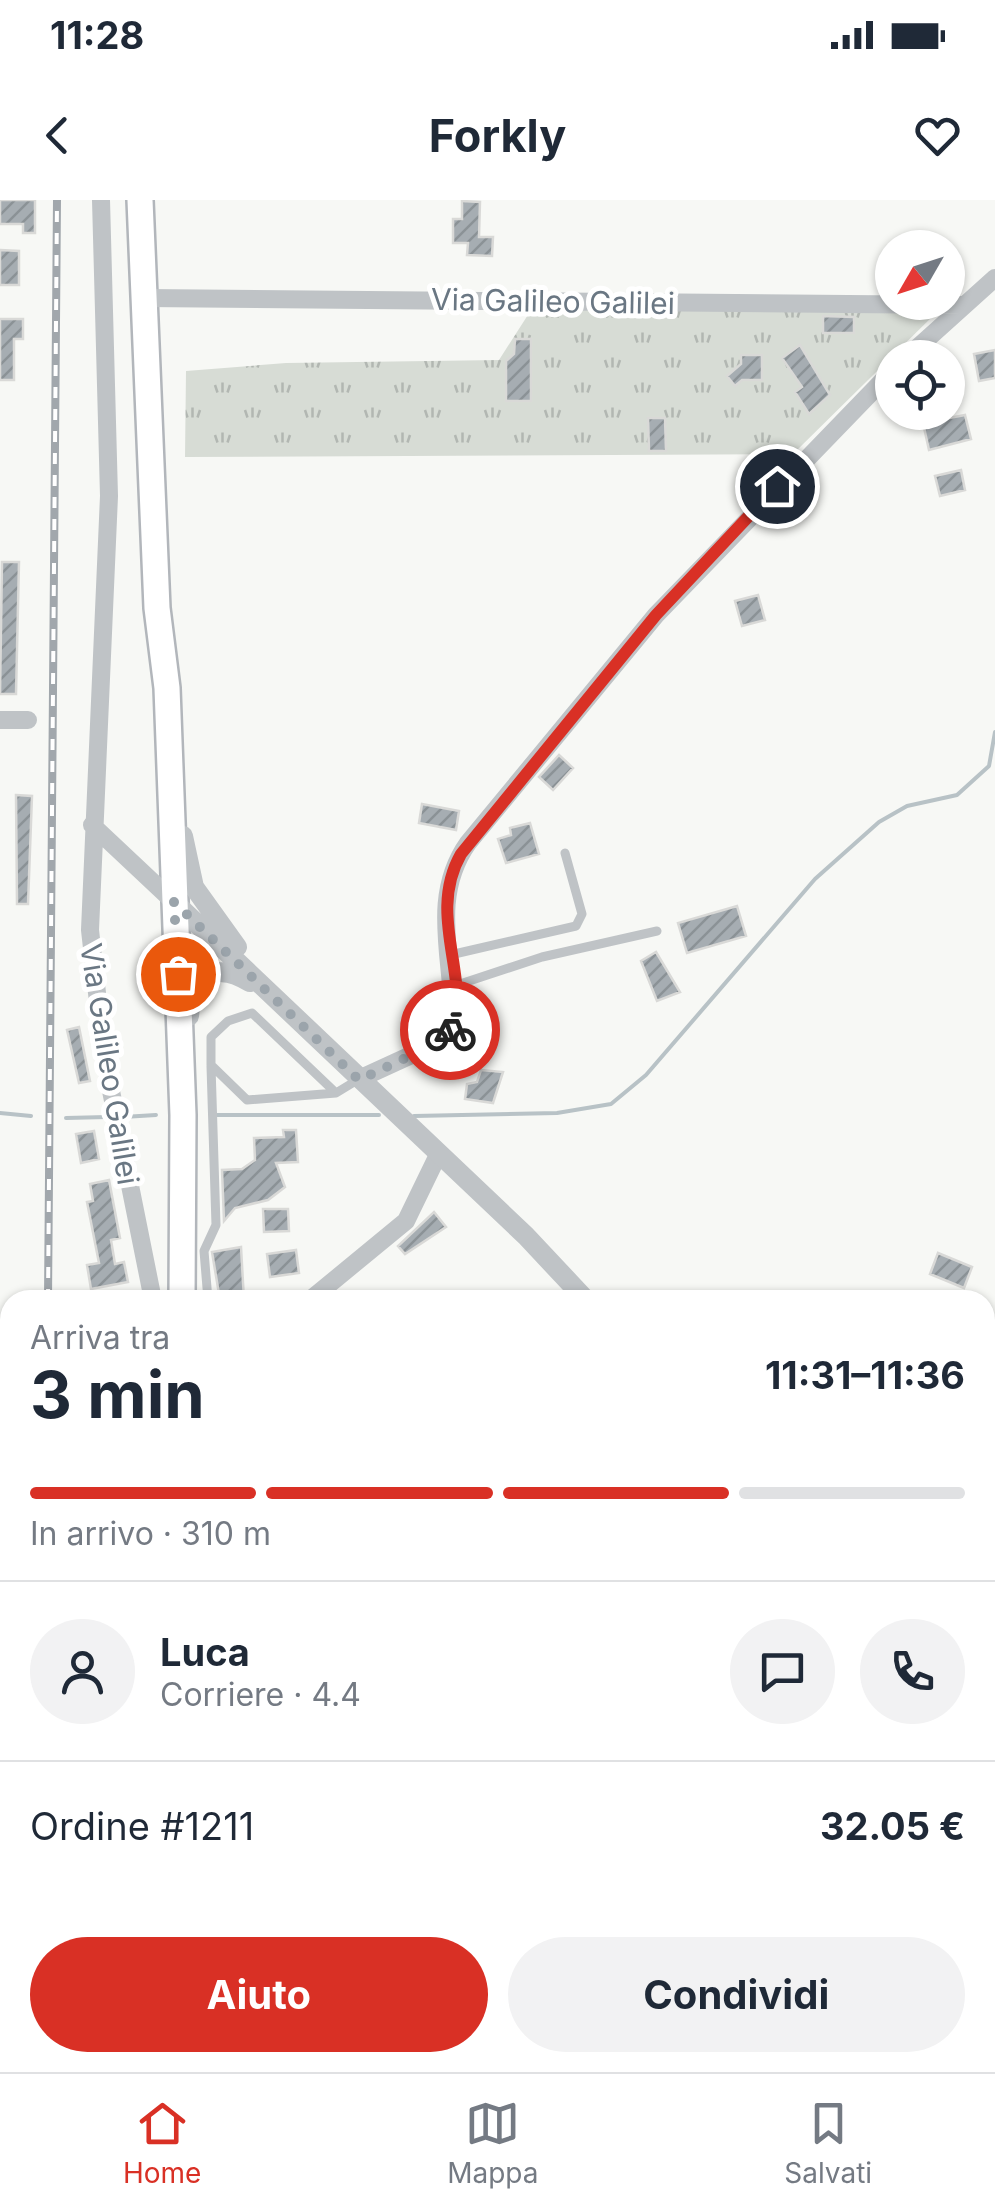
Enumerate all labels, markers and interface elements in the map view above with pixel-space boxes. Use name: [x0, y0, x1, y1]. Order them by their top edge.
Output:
text: 11:28: [50, 12, 144, 58]
icon: back: [30, 108, 85, 163]
text: Forkly: [429, 108, 566, 163]
icon: heart: [910, 108, 965, 163]
north arrow: [875, 230, 965, 320]
map controls: [875, 230, 965, 430]
street label: Via Galileo Galilei: [431, 281, 675, 321]
button: locate: [875, 340, 965, 430]
pin: [735, 444, 820, 529]
icon: home: [750, 459, 805, 514]
pin: [136, 932, 221, 1017]
street label: Via Galileo Galilei: [73, 941, 147, 1187]
icon: bag: [151, 947, 206, 1002]
courier: [400, 980, 500, 1080]
icon: bike: [423, 1003, 478, 1058]
text: Arriva tra: [30, 1318, 170, 1357]
text: 11:31–11:36: [765, 1352, 965, 1398]
text: 3 min: [30, 1355, 205, 1434]
text: In arrivo · 310 m: [30, 1514, 271, 1553]
button: person: [30, 1619, 135, 1724]
button: chat: [730, 1619, 835, 1724]
button: phone: [860, 1619, 965, 1724]
text: Luca: [160, 1629, 250, 1675]
text: Corriere · 4.4: [160, 1675, 361, 1714]
text: Ordine #1211: [30, 1803, 254, 1849]
text: 32.05 €: [820, 1803, 965, 1849]
button: Aiuto: [30, 1937, 488, 2052]
button: Condividi: [508, 1937, 965, 2052]
tab: Home: [123, 2096, 201, 2190]
tab: Mappa: [447, 2096, 538, 2190]
tab: Salvati: [784, 2096, 872, 2190]

